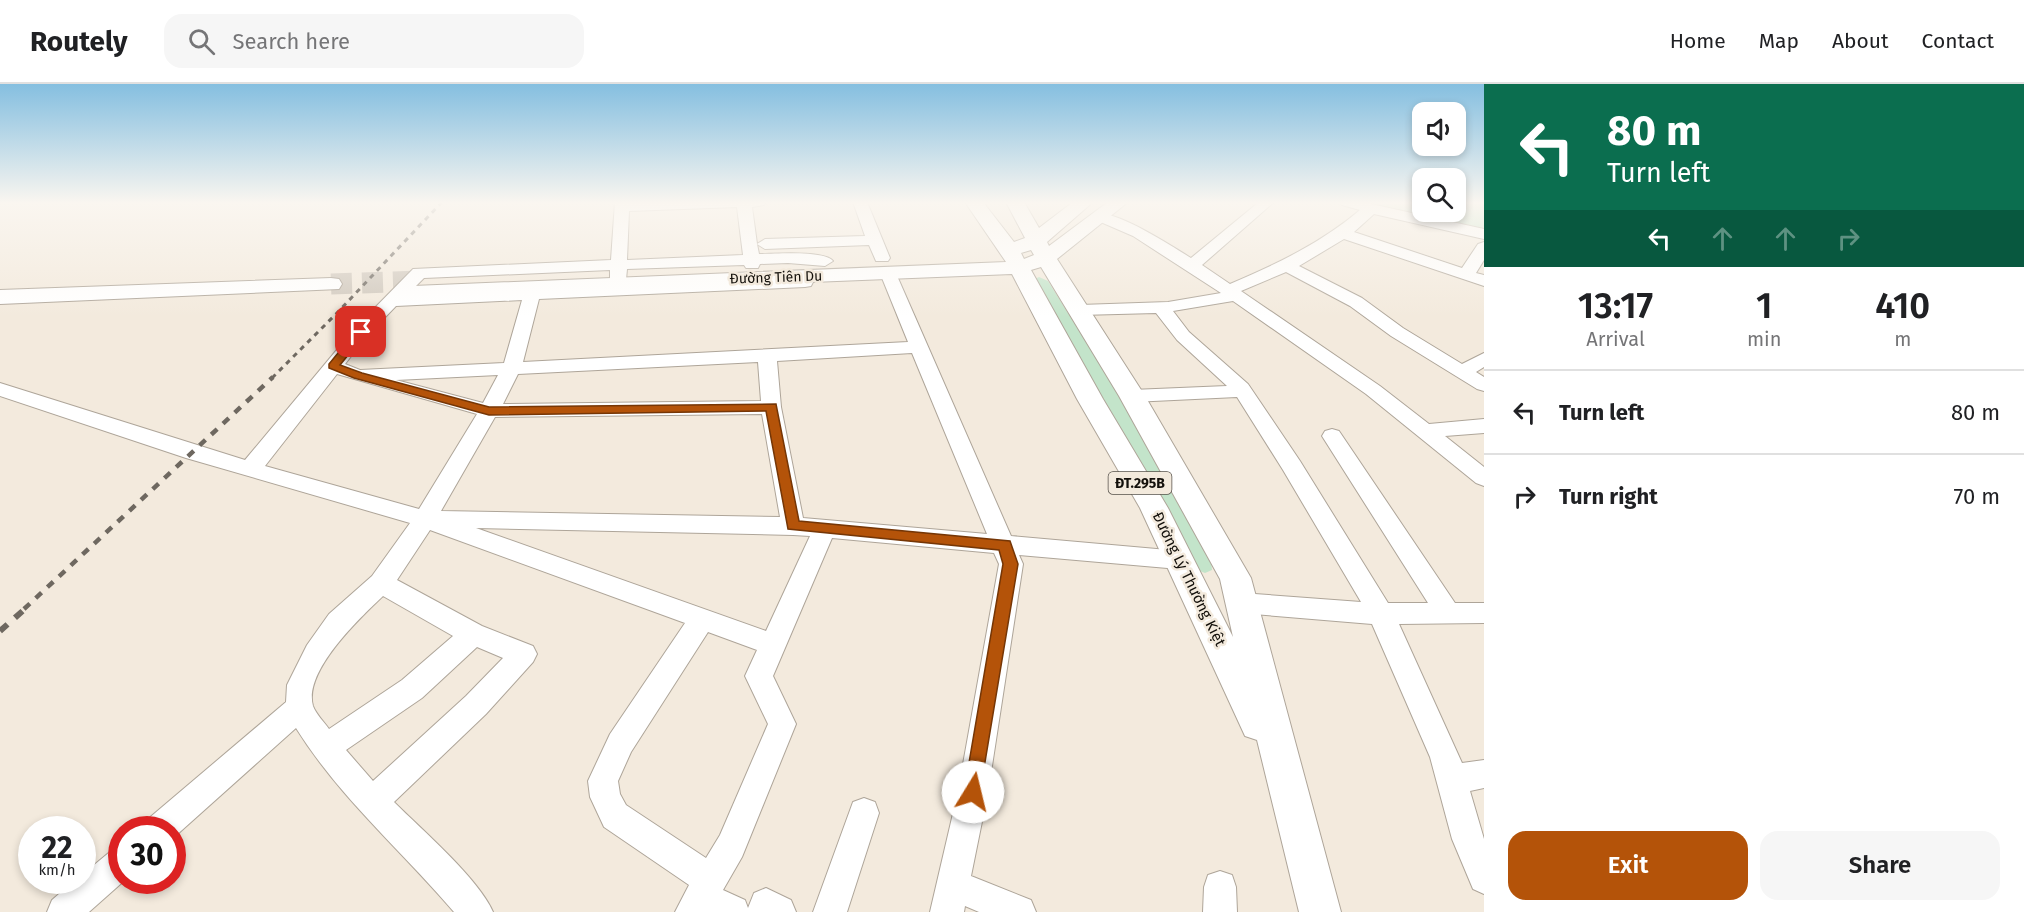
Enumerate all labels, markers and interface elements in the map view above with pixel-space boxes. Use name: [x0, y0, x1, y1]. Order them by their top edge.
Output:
search box: [164, 14, 584, 68]
text: Routely: [30, 25, 128, 58]
icon: search: [185, 25, 218, 58]
text: Search here: [233, 28, 350, 55]
text: Home: [1670, 28, 1726, 54]
text: Map: [1759, 28, 1799, 54]
text: About: [1832, 28, 1889, 54]
text: Contact: [1922, 28, 1994, 54]
map controls: [1412, 102, 1466, 222]
button: sound: [1412, 102, 1466, 156]
text: 80 m: [1607, 106, 1701, 156]
icon: left: [1508, 108, 1586, 186]
text: Turn left: [1607, 157, 1710, 189]
button: search: [1412, 168, 1466, 222]
icon: left: [1643, 222, 1676, 255]
icon: ahead: [1706, 222, 1739, 255]
icon: ahead: [1769, 222, 1802, 255]
icon: right: [1832, 222, 1865, 255]
street label: Đường Tiên Du: [729, 267, 823, 288]
text: 13:17: [1578, 284, 1653, 328]
text: 1: [1756, 284, 1772, 328]
text: 410: [1875, 284, 1930, 328]
pin: [335, 306, 386, 357]
icon: arrive: [344, 315, 377, 348]
text: Arrival: [1586, 327, 1645, 351]
text: min: [1747, 327, 1781, 351]
text: m: [1894, 327, 1911, 351]
icon: left: [1508, 396, 1541, 429]
text: Turn left: [1559, 399, 1644, 426]
text: 80 m: [1951, 399, 2000, 426]
road number: ĐT.295B: [1108, 472, 1172, 494]
icon: right: [1508, 480, 1541, 513]
text: Turn right: [1559, 483, 1658, 510]
text: 70 m: [1954, 483, 2000, 510]
street label: Đường Lý Thường Kiệt: [1149, 509, 1230, 650]
position arrow: [941, 760, 1005, 824]
speed limit sign: 30: [108, 816, 186, 894]
text: 22: [41, 830, 73, 866]
button: Exit: [1508, 831, 1748, 900]
button: Share: [1760, 831, 2000, 900]
text: km/h: [38, 861, 76, 879]

